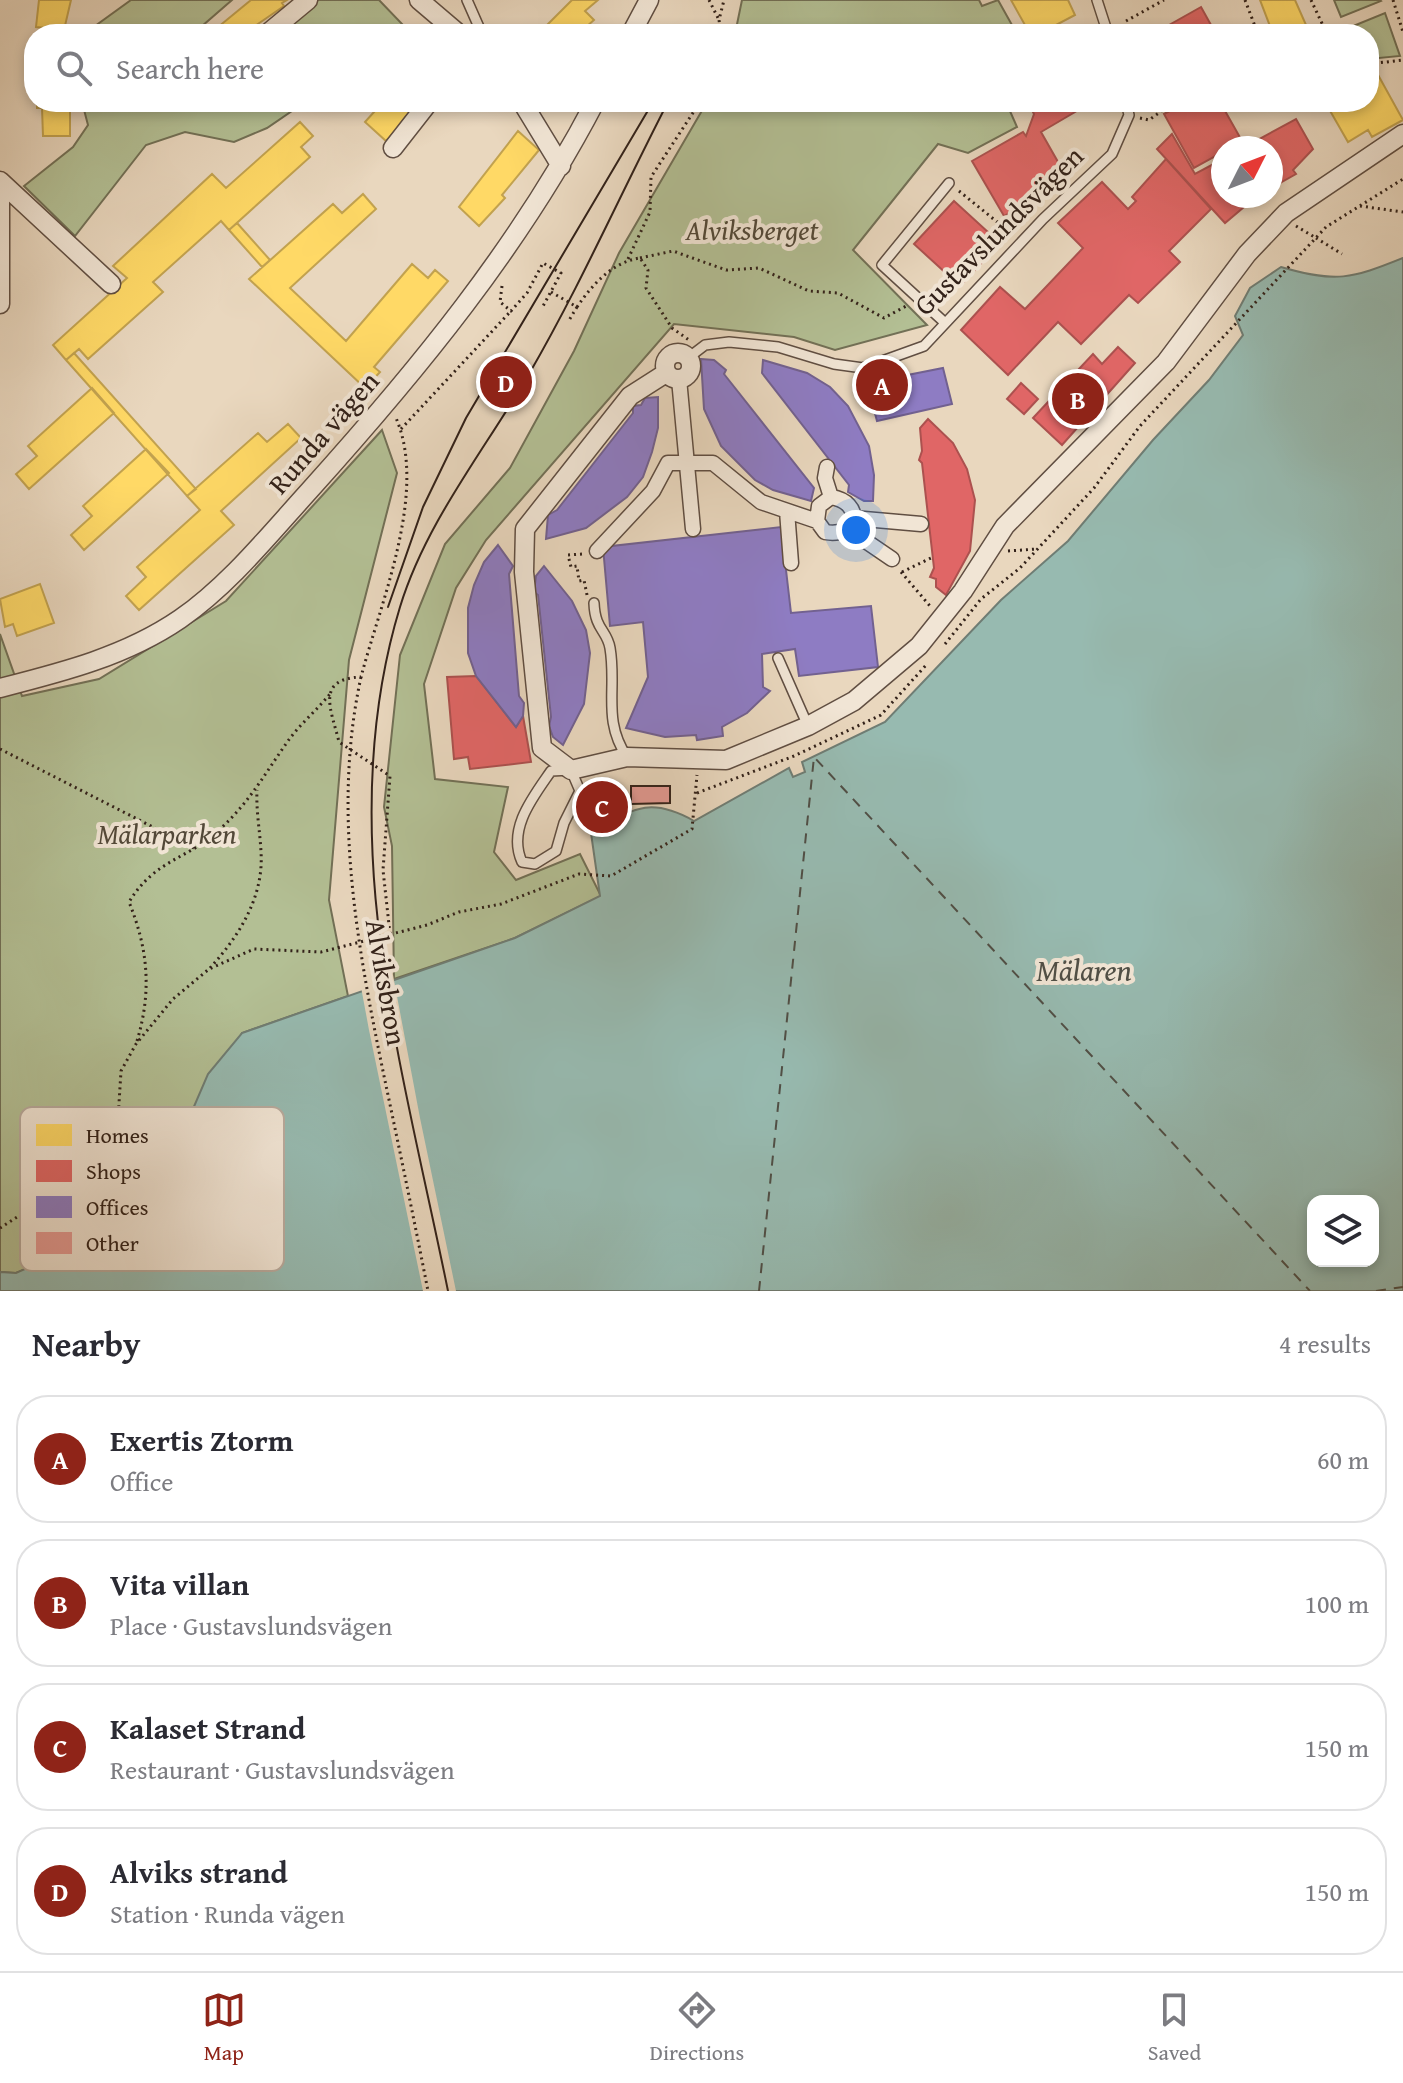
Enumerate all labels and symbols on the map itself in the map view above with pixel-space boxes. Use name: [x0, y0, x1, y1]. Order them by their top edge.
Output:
street label: Gustavslundsvägen: [904, 136, 1092, 324]
north arrow: [1211, 136, 1283, 208]
park label: Alviksberget: [685, 209, 820, 250]
pin: D: [480, 352, 532, 412]
pin: A: [856, 355, 908, 415]
street label: Runda vägen: [258, 361, 388, 503]
pin: B: [1052, 369, 1104, 429]
your location: [836, 510, 876, 550]
pin: C: [576, 777, 628, 837]
park label: Mälarparken: [98, 813, 237, 854]
street label: Alviksbron: [356, 916, 418, 1049]
water label: Mälaren: [1036, 948, 1132, 992]
legend: [20, 1107, 284, 1271]
text: Homes: [86, 1119, 149, 1151]
text: Shops: [86, 1155, 141, 1187]
text: Offices: [86, 1191, 148, 1223]
text: Other: [86, 1227, 139, 1259]

